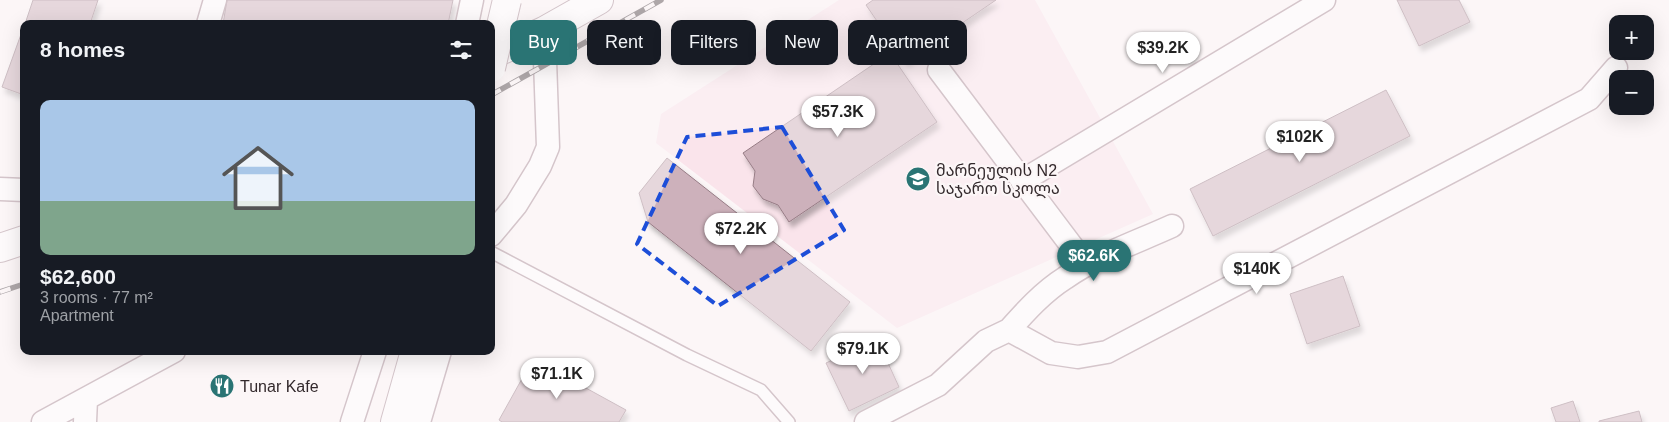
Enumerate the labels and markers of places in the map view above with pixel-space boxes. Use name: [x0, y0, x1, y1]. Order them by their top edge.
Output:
pin: $39.2K: [1122, 32, 1204, 74]
pin: $57.3K: [797, 96, 879, 138]
pin: $102K: [1265, 120, 1335, 163]
place label: მარნეულის N2 საჯარო სკოლა: [936, 162, 1060, 199]
school or university icon: მარნეულის N2 საჯარო სკოლა: [905, 166, 931, 192]
pin: $72.2K: [700, 212, 782, 255]
pin: $62.6K: [1053, 240, 1135, 282]
pin: $140K: [1222, 252, 1292, 295]
pin: $79.1K: [822, 332, 904, 375]
pin: $71.1K: [516, 358, 598, 400]
restaurant icon: Tunar Kafe: [209, 373, 235, 399]
place label: Tunar Kafe: [240, 378, 319, 395]

